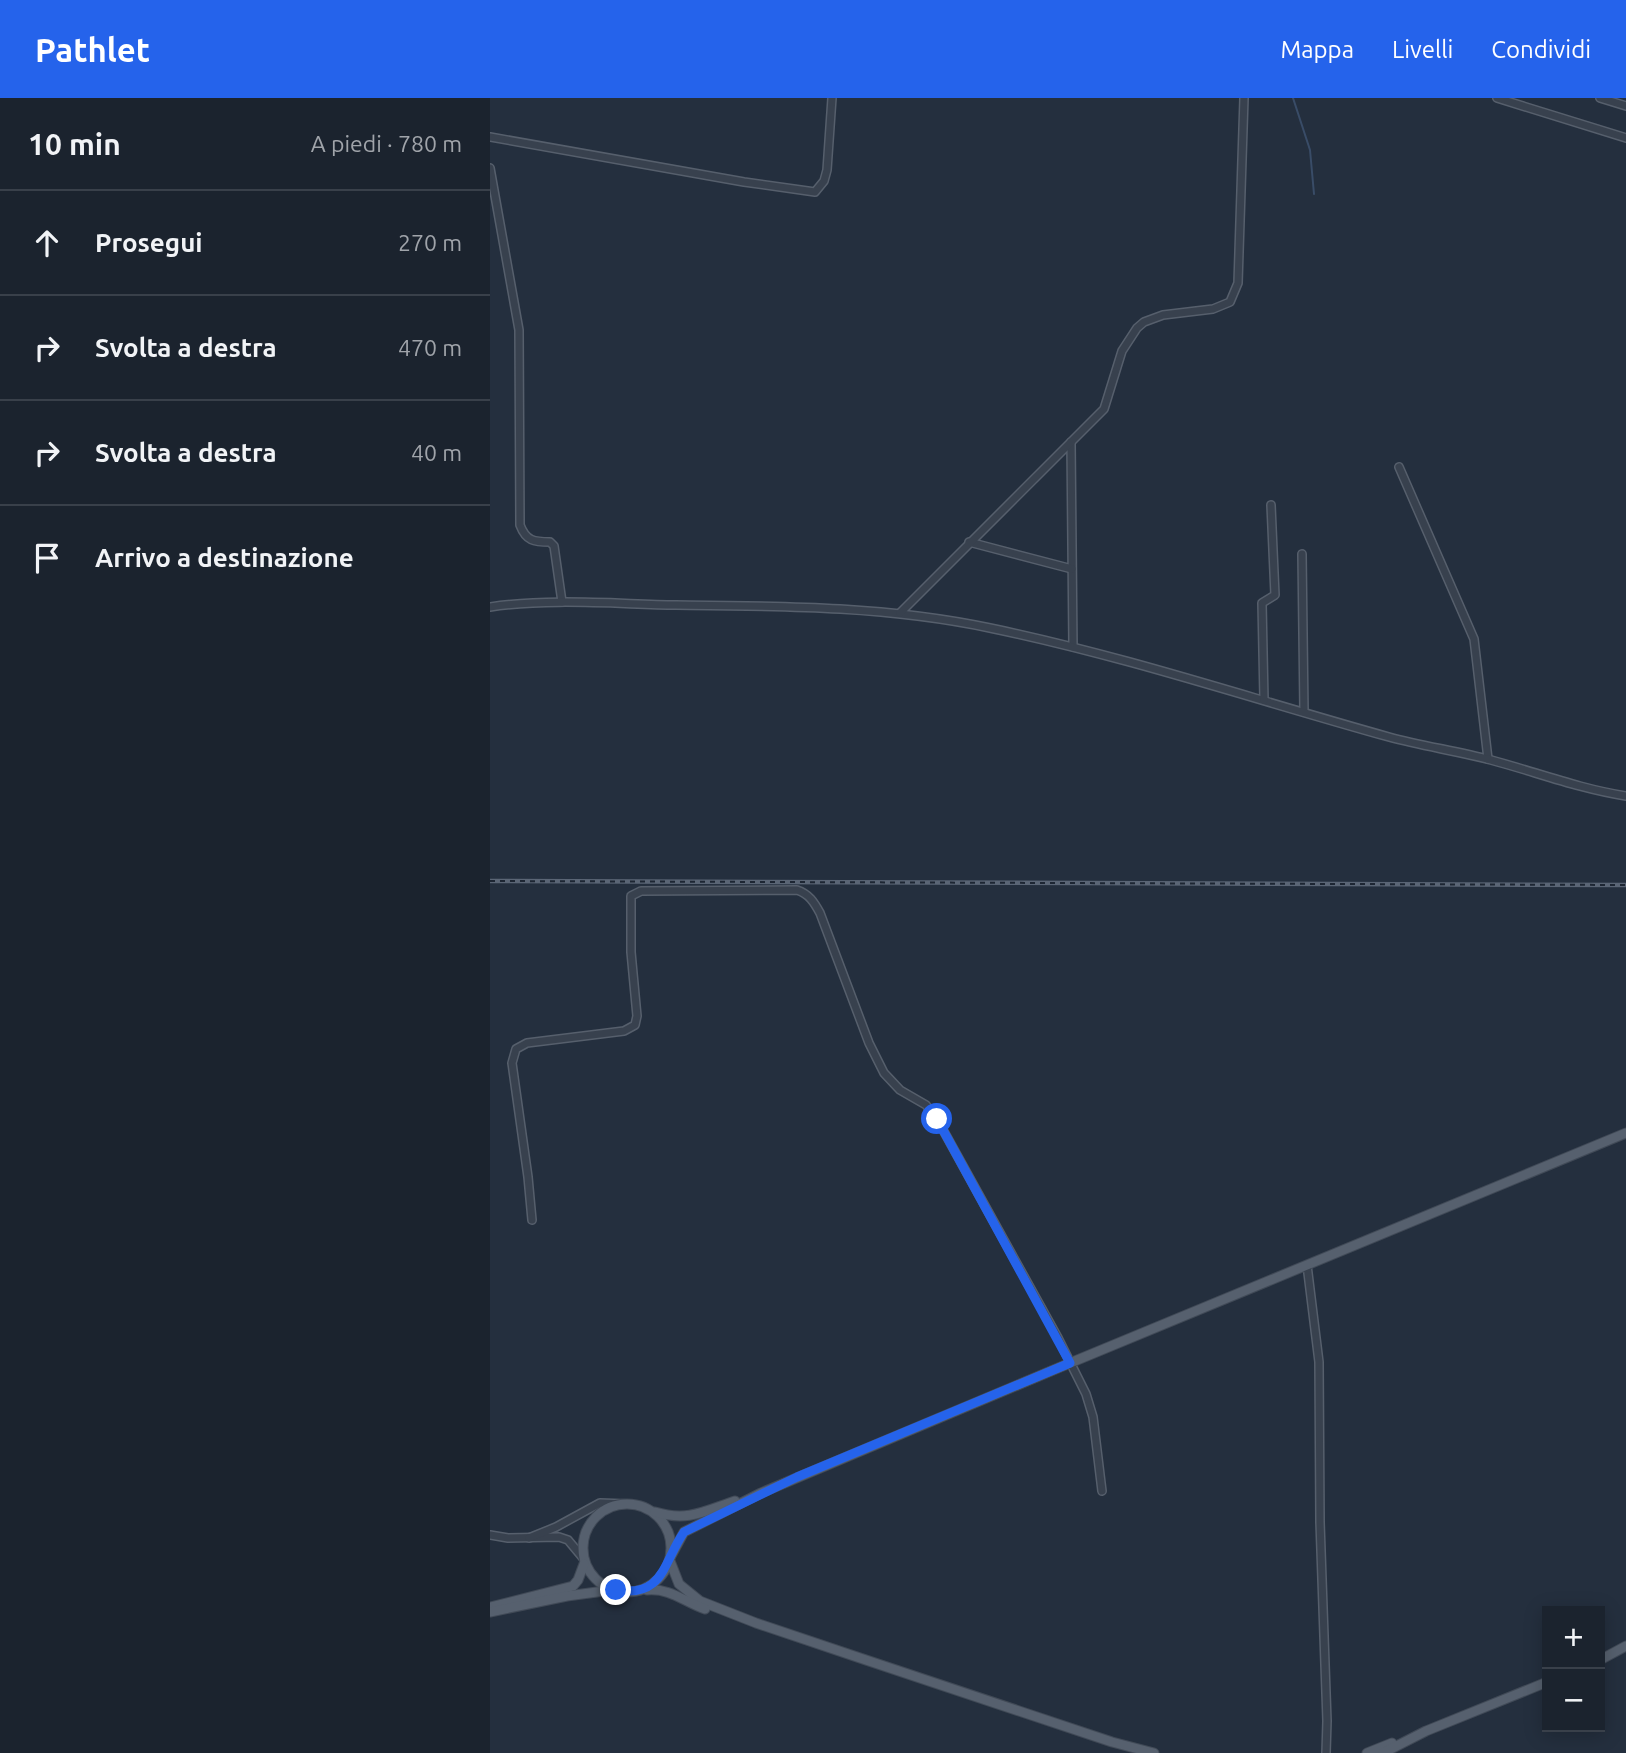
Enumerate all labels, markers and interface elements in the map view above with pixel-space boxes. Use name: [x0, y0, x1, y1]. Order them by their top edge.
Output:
text: Pathlet: [35, 31, 150, 68]
text: Mappa: [1280, 36, 1354, 63]
text: Livelli: [1392, 36, 1453, 63]
text: Condividi: [1491, 36, 1591, 63]
text: 10 min: [28, 127, 121, 161]
text: A piedi · 780 m: [311, 131, 462, 156]
icon: ahead: [28, 224, 66, 262]
text: Prosegui: [95, 228, 203, 257]
text: 270 m: [398, 230, 462, 255]
icon: right: [28, 329, 66, 367]
text: Svolta a destra: [95, 333, 277, 362]
text: 470 m: [398, 335, 462, 360]
icon: right: [28, 434, 66, 472]
text: Svolta a destra: [95, 438, 277, 467]
text: 40 m: [411, 440, 462, 465]
icon: arrive: [28, 539, 66, 577]
text: Arrivo a destinazione: [95, 543, 354, 572]
route start: [921, 1103, 952, 1134]
route end: [600, 1574, 631, 1605]
map controls: [1542, 1606, 1605, 1732]
button: +: [1542, 1606, 1605, 1669]
button: −: [1542, 1669, 1605, 1732]

